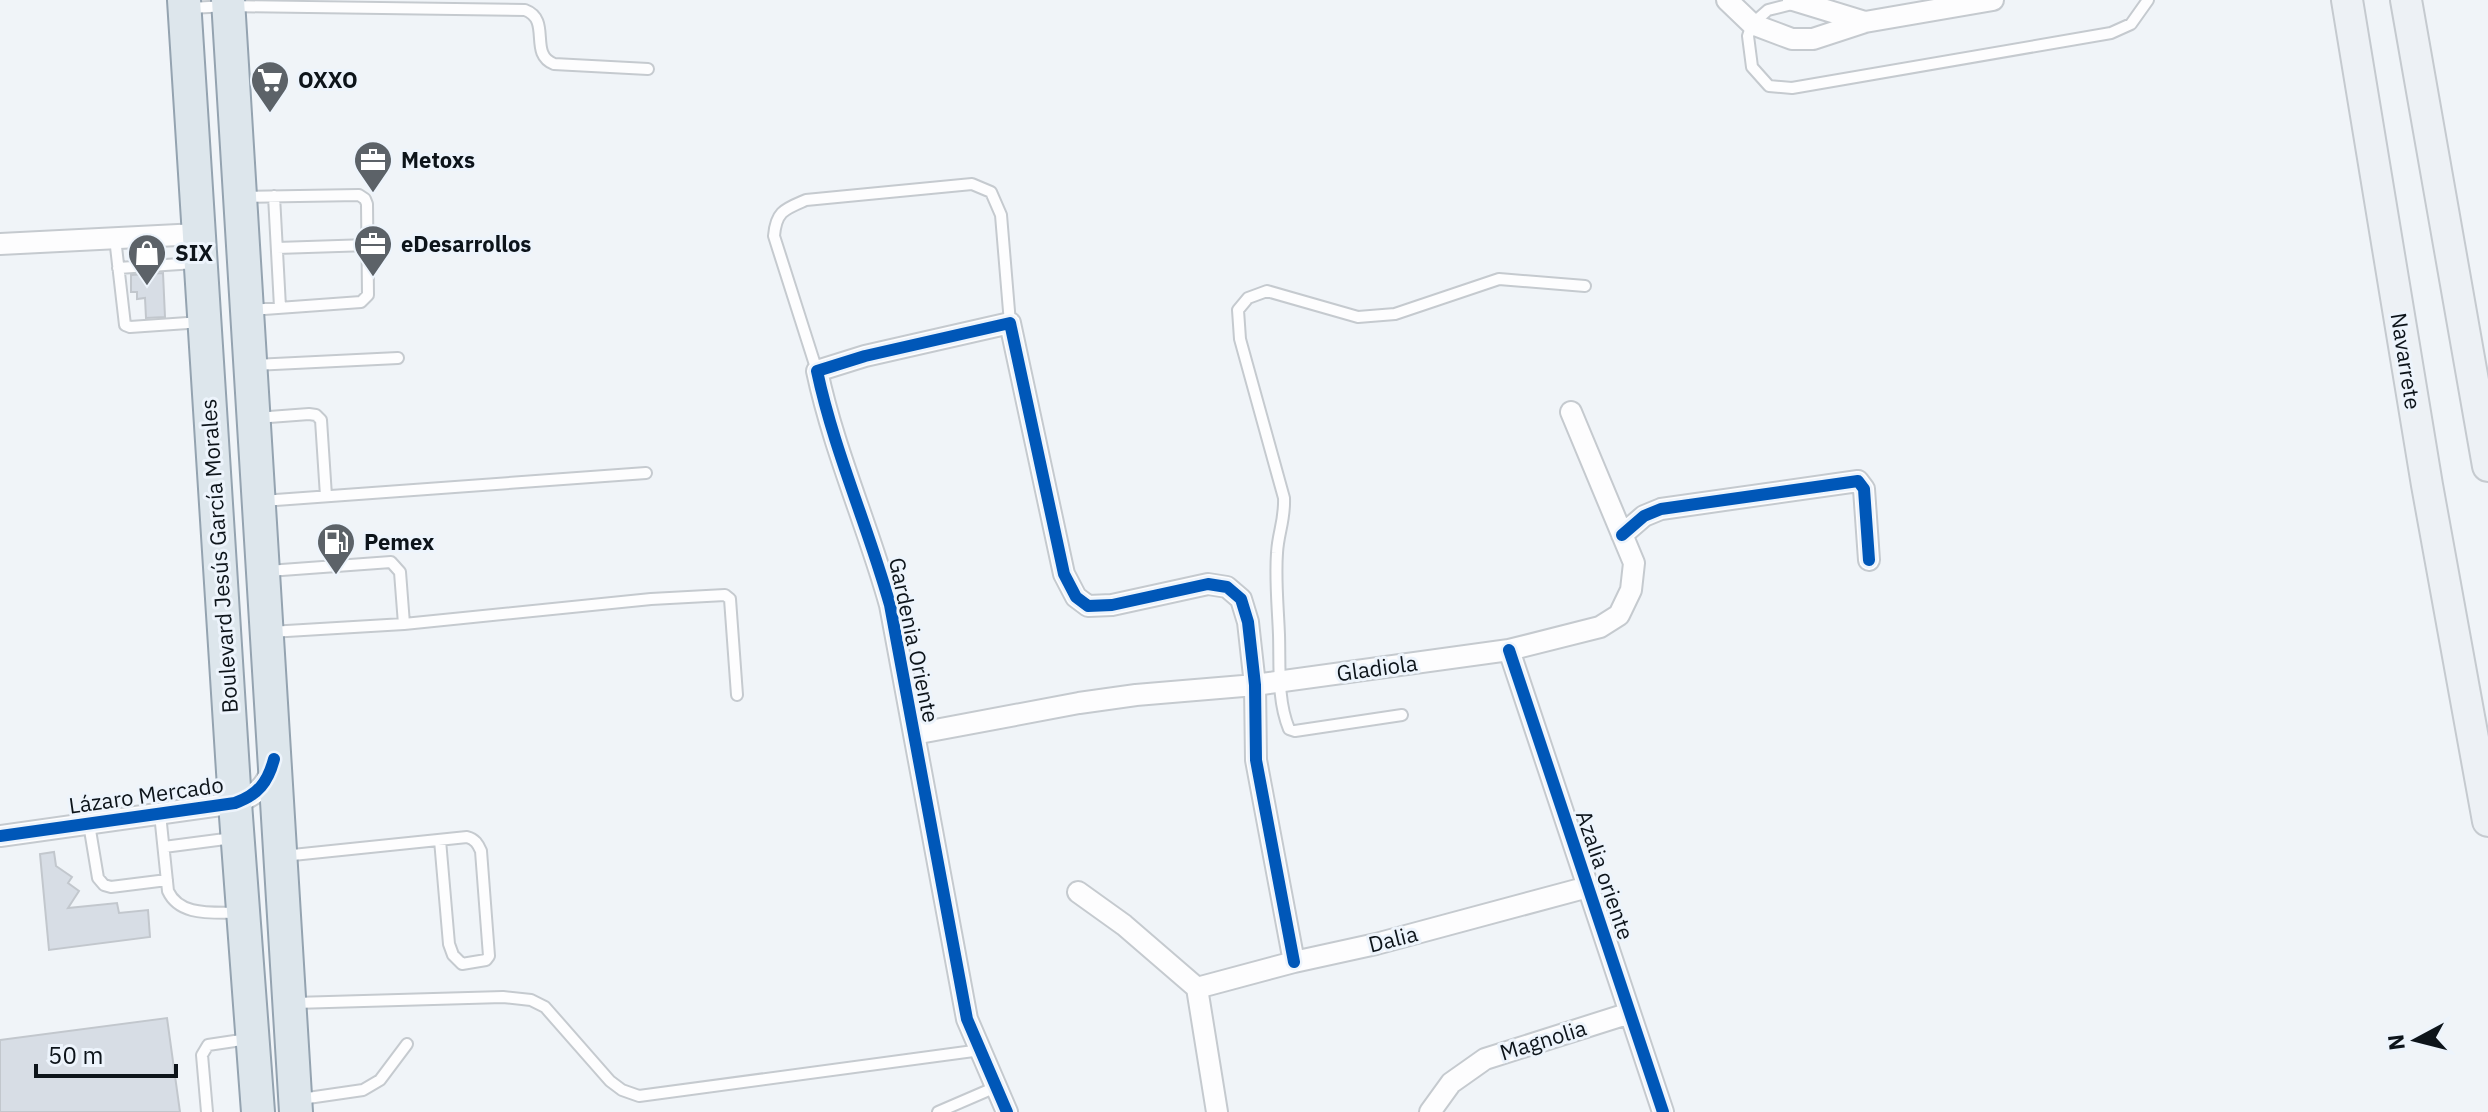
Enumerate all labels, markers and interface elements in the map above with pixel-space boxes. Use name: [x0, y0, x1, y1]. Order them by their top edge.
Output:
supermarket icon: OXXO: [249, 59, 291, 114]
place label: OXXO: [298, 65, 358, 94]
office icon: Metoxs: [352, 139, 394, 194]
place label: Metoxs: [401, 145, 475, 174]
office icon: eDesarrollos: [352, 223, 394, 278]
place label: eDesarrollos: [401, 229, 531, 258]
shop icon: SIX: [126, 232, 168, 287]
place label: SIX: [175, 238, 213, 267]
street label: Navarrete: [2385, 311, 2428, 411]
street label: Boulevard Jesús García Morales: [193, 398, 244, 714]
fuel station icon: Pemex: [315, 521, 357, 576]
place label: Pemex: [364, 527, 434, 556]
street label: Gardenia Oriente: [883, 555, 946, 725]
street label: Gladiola: [1335, 647, 1419, 688]
street label: Lázaro Mercado: [67, 769, 225, 820]
street label: Azalia oriente: [1570, 806, 1641, 943]
street label: Dalia: [1365, 918, 1421, 959]
north arrow: [2376, 1000, 2456, 1080]
street label: Magnolia: [1496, 1013, 1590, 1066]
scale bar: [36, 1028, 176, 1078]
text: N: [2380, 1033, 2411, 1052]
text: 50 m: [48, 1039, 103, 1071]

